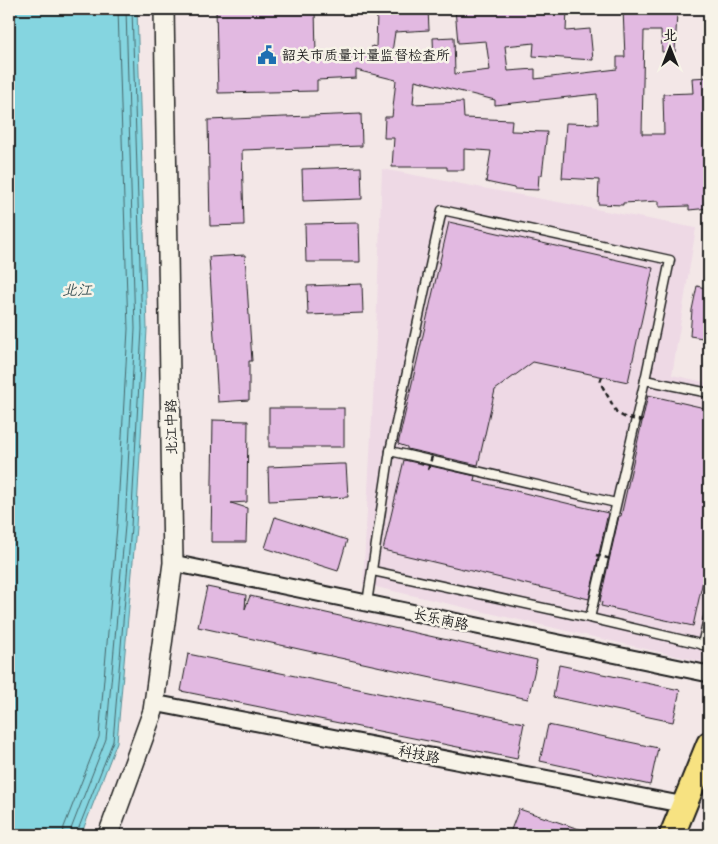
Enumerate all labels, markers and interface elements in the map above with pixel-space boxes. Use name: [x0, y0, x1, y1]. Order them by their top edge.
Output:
north arrow: [646, 22, 696, 72]
text: 北: [663, 25, 677, 47]
public building icon: 韶关市质量计量监督检查所: [256, 44, 278, 66]
place label: 韶关市质量计量监督检查所: [282, 45, 450, 67]
water label: 北江: [62, 279, 93, 303]
street label: 北江中路: [161, 399, 183, 455]
street label: 长乐南路: [411, 603, 470, 637]
street label: 科技路: [396, 740, 442, 770]

